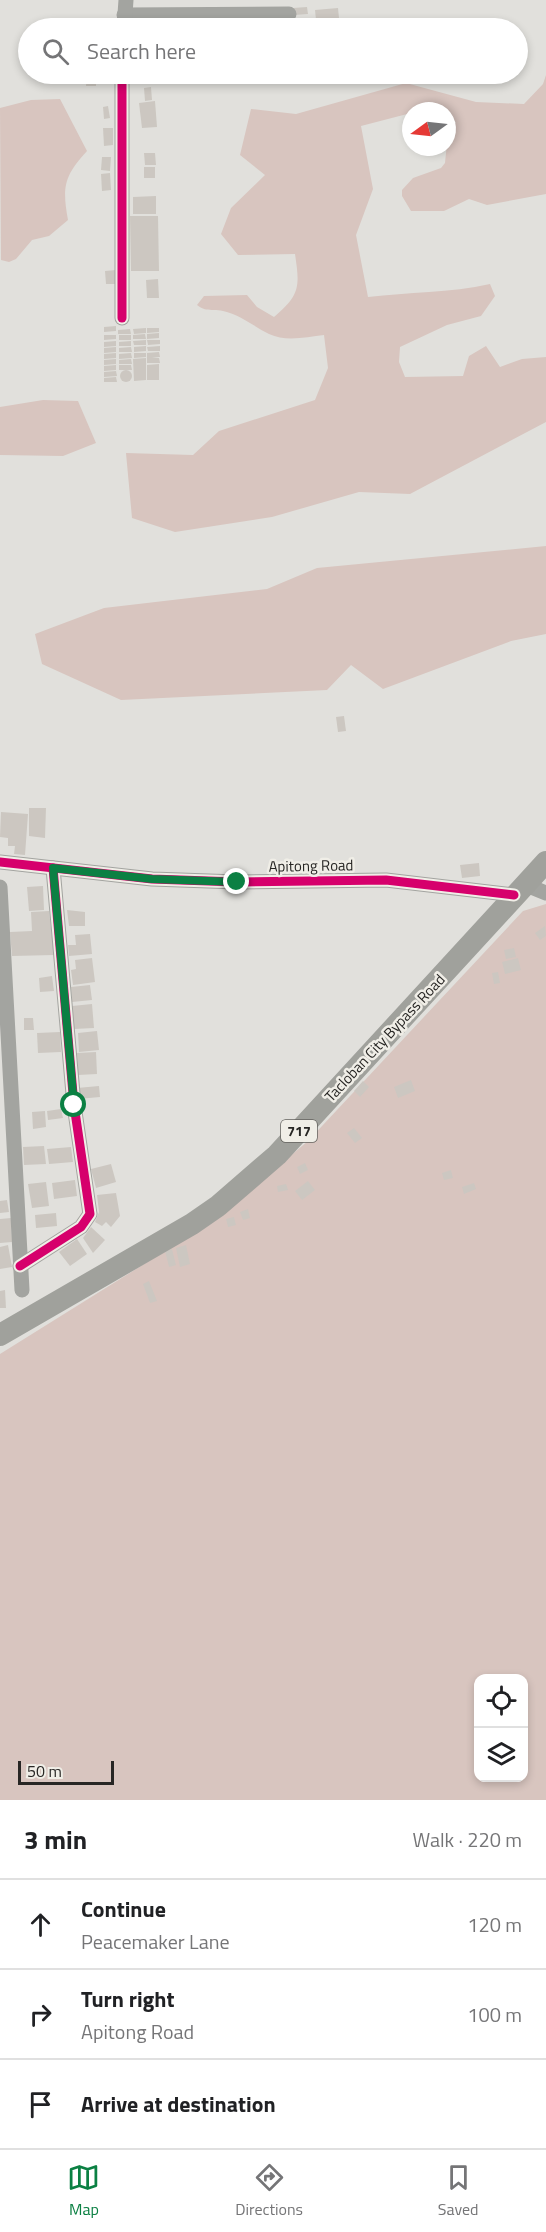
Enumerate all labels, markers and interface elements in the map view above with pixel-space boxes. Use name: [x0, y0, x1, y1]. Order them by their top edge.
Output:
search box: [18, 18, 528, 84]
text: Search here: [87, 34, 196, 68]
icon: search: [39, 35, 72, 68]
north arrow: [402, 102, 456, 156]
street label: Apitong Road: [268, 853, 354, 878]
route end: [223, 868, 249, 894]
street label: Tacloban City Bypass Road: [319, 969, 450, 1107]
route start: [60, 1091, 86, 1117]
road number: 717: [281, 1120, 317, 1142]
map controls: [474, 1674, 528, 1782]
button: locate: [474, 1674, 528, 1728]
button: layers: [474, 1728, 528, 1782]
scale bar: [18, 1758, 114, 1786]
text: 50 m: [27, 1759, 62, 1783]
text: 3 min: [24, 1820, 87, 1859]
text: Walk · 220 m: [413, 1824, 522, 1855]
text: Continue: [81, 1892, 166, 1926]
icon: ahead: [24, 1908, 57, 1941]
text: 120 m: [467, 1909, 522, 1940]
text: Peacemaker Lane: [81, 1926, 230, 1957]
text: Turn right: [81, 1982, 175, 2016]
icon: right: [24, 1998, 57, 2031]
text: 100 m: [467, 1999, 522, 2030]
text: Apitong Road: [81, 2016, 194, 2047]
text: Arrive at destination: [81, 2087, 276, 2121]
icon: arrive: [24, 2088, 57, 2121]
tab: Map: [67, 2161, 100, 2221]
tab: Directions: [235, 2161, 303, 2221]
tab: Saved: [438, 2161, 479, 2221]

